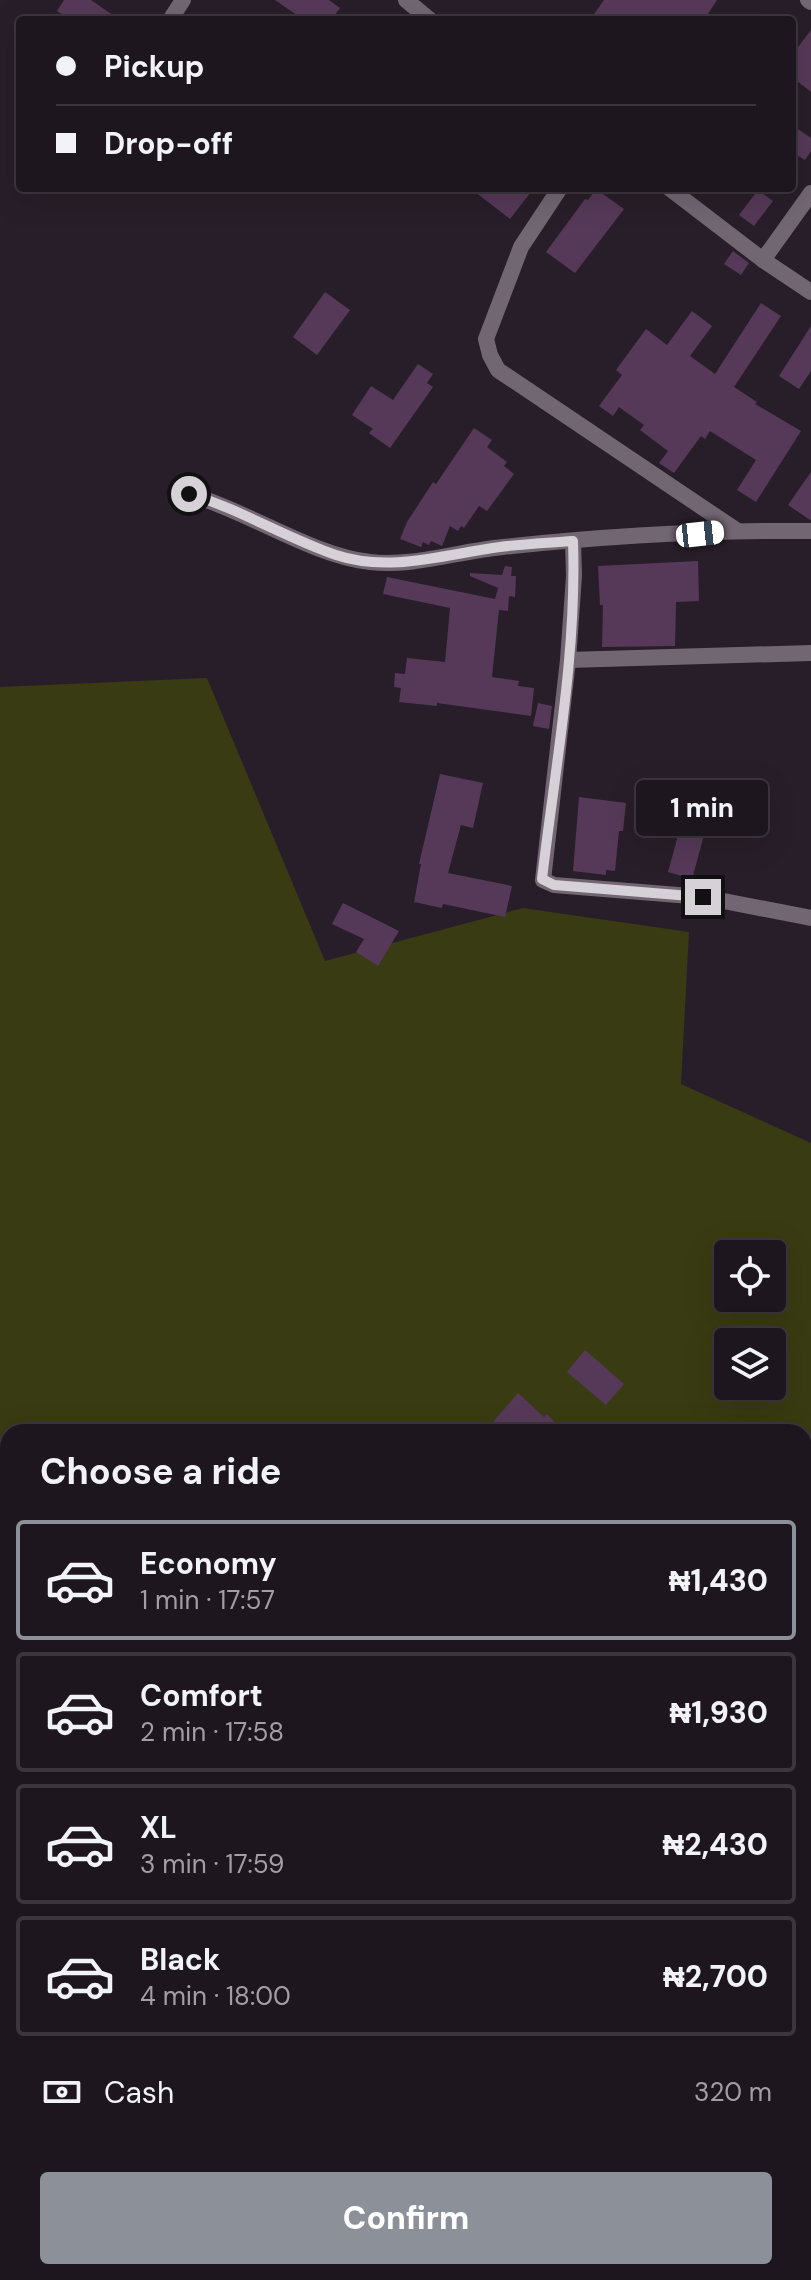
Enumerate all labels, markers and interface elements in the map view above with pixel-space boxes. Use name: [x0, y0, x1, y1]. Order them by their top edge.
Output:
text: Pickup: [104, 47, 204, 86]
text: Drop-off: [104, 124, 233, 163]
route start: [171, 476, 207, 512]
car: [675, 520, 725, 548]
callout: 1 min: [637, 781, 769, 837]
text: 1 min: [670, 791, 734, 825]
route end: [685, 879, 721, 915]
map controls: [714, 1240, 786, 1400]
button: locate: [714, 1240, 786, 1312]
button: layers: [714, 1328, 786, 1400]
text: Choose a ride: [40, 1448, 281, 1495]
icon: car: [44, 1544, 116, 1616]
text: Economy: [140, 1544, 277, 1583]
text: ₦1,430: [669, 1561, 768, 1600]
text: 1 min · 17:57: [140, 1583, 275, 1617]
icon: car: [44, 1676, 116, 1748]
text: Comfort: [140, 1676, 263, 1715]
text: ₦1,930: [670, 1693, 768, 1732]
text: 2 min · 17:58: [140, 1715, 284, 1749]
icon: car: [44, 1808, 116, 1880]
text: XL: [140, 1808, 177, 1847]
text: ₦2,430: [662, 1825, 768, 1864]
text: 3 min · 17:59: [140, 1847, 284, 1881]
icon: car: [44, 1940, 116, 2012]
text: Black: [140, 1940, 220, 1979]
text: ₦2,700: [663, 1957, 768, 1996]
text: 4 min · 18:00: [140, 1979, 291, 2013]
icon: cash: [40, 2070, 84, 2114]
text: Cash: [104, 2073, 174, 2112]
text: 320 m: [694, 2075, 772, 2109]
button: Confirm: [40, 2172, 772, 2264]

